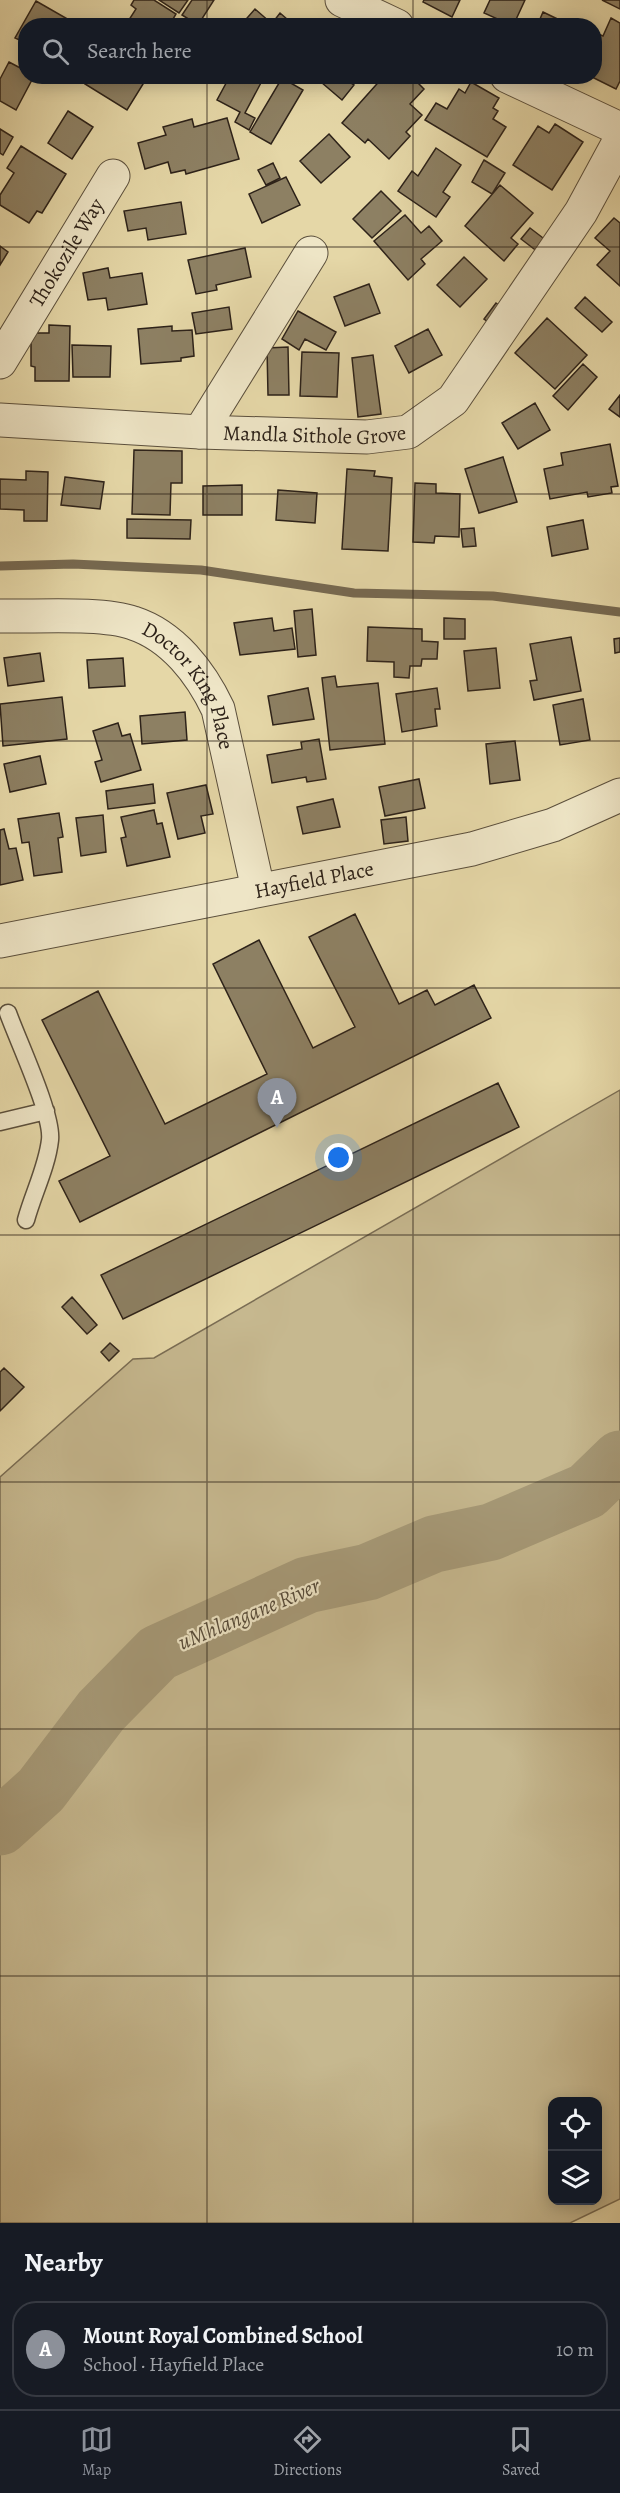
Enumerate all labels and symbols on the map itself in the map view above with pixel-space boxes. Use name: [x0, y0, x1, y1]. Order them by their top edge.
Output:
street label: Thokozile Way: [23, 192, 111, 312]
street label: Mandla Sithole Grove: [222, 418, 408, 451]
street label: Doctor King Place: [137, 615, 241, 752]
street label: Hayfield Place: [252, 854, 376, 905]
pin: A: [258, 1078, 296, 1128]
your location: [324, 1143, 353, 1172]
water label: uMhlangane River: [174, 1570, 326, 1657]

